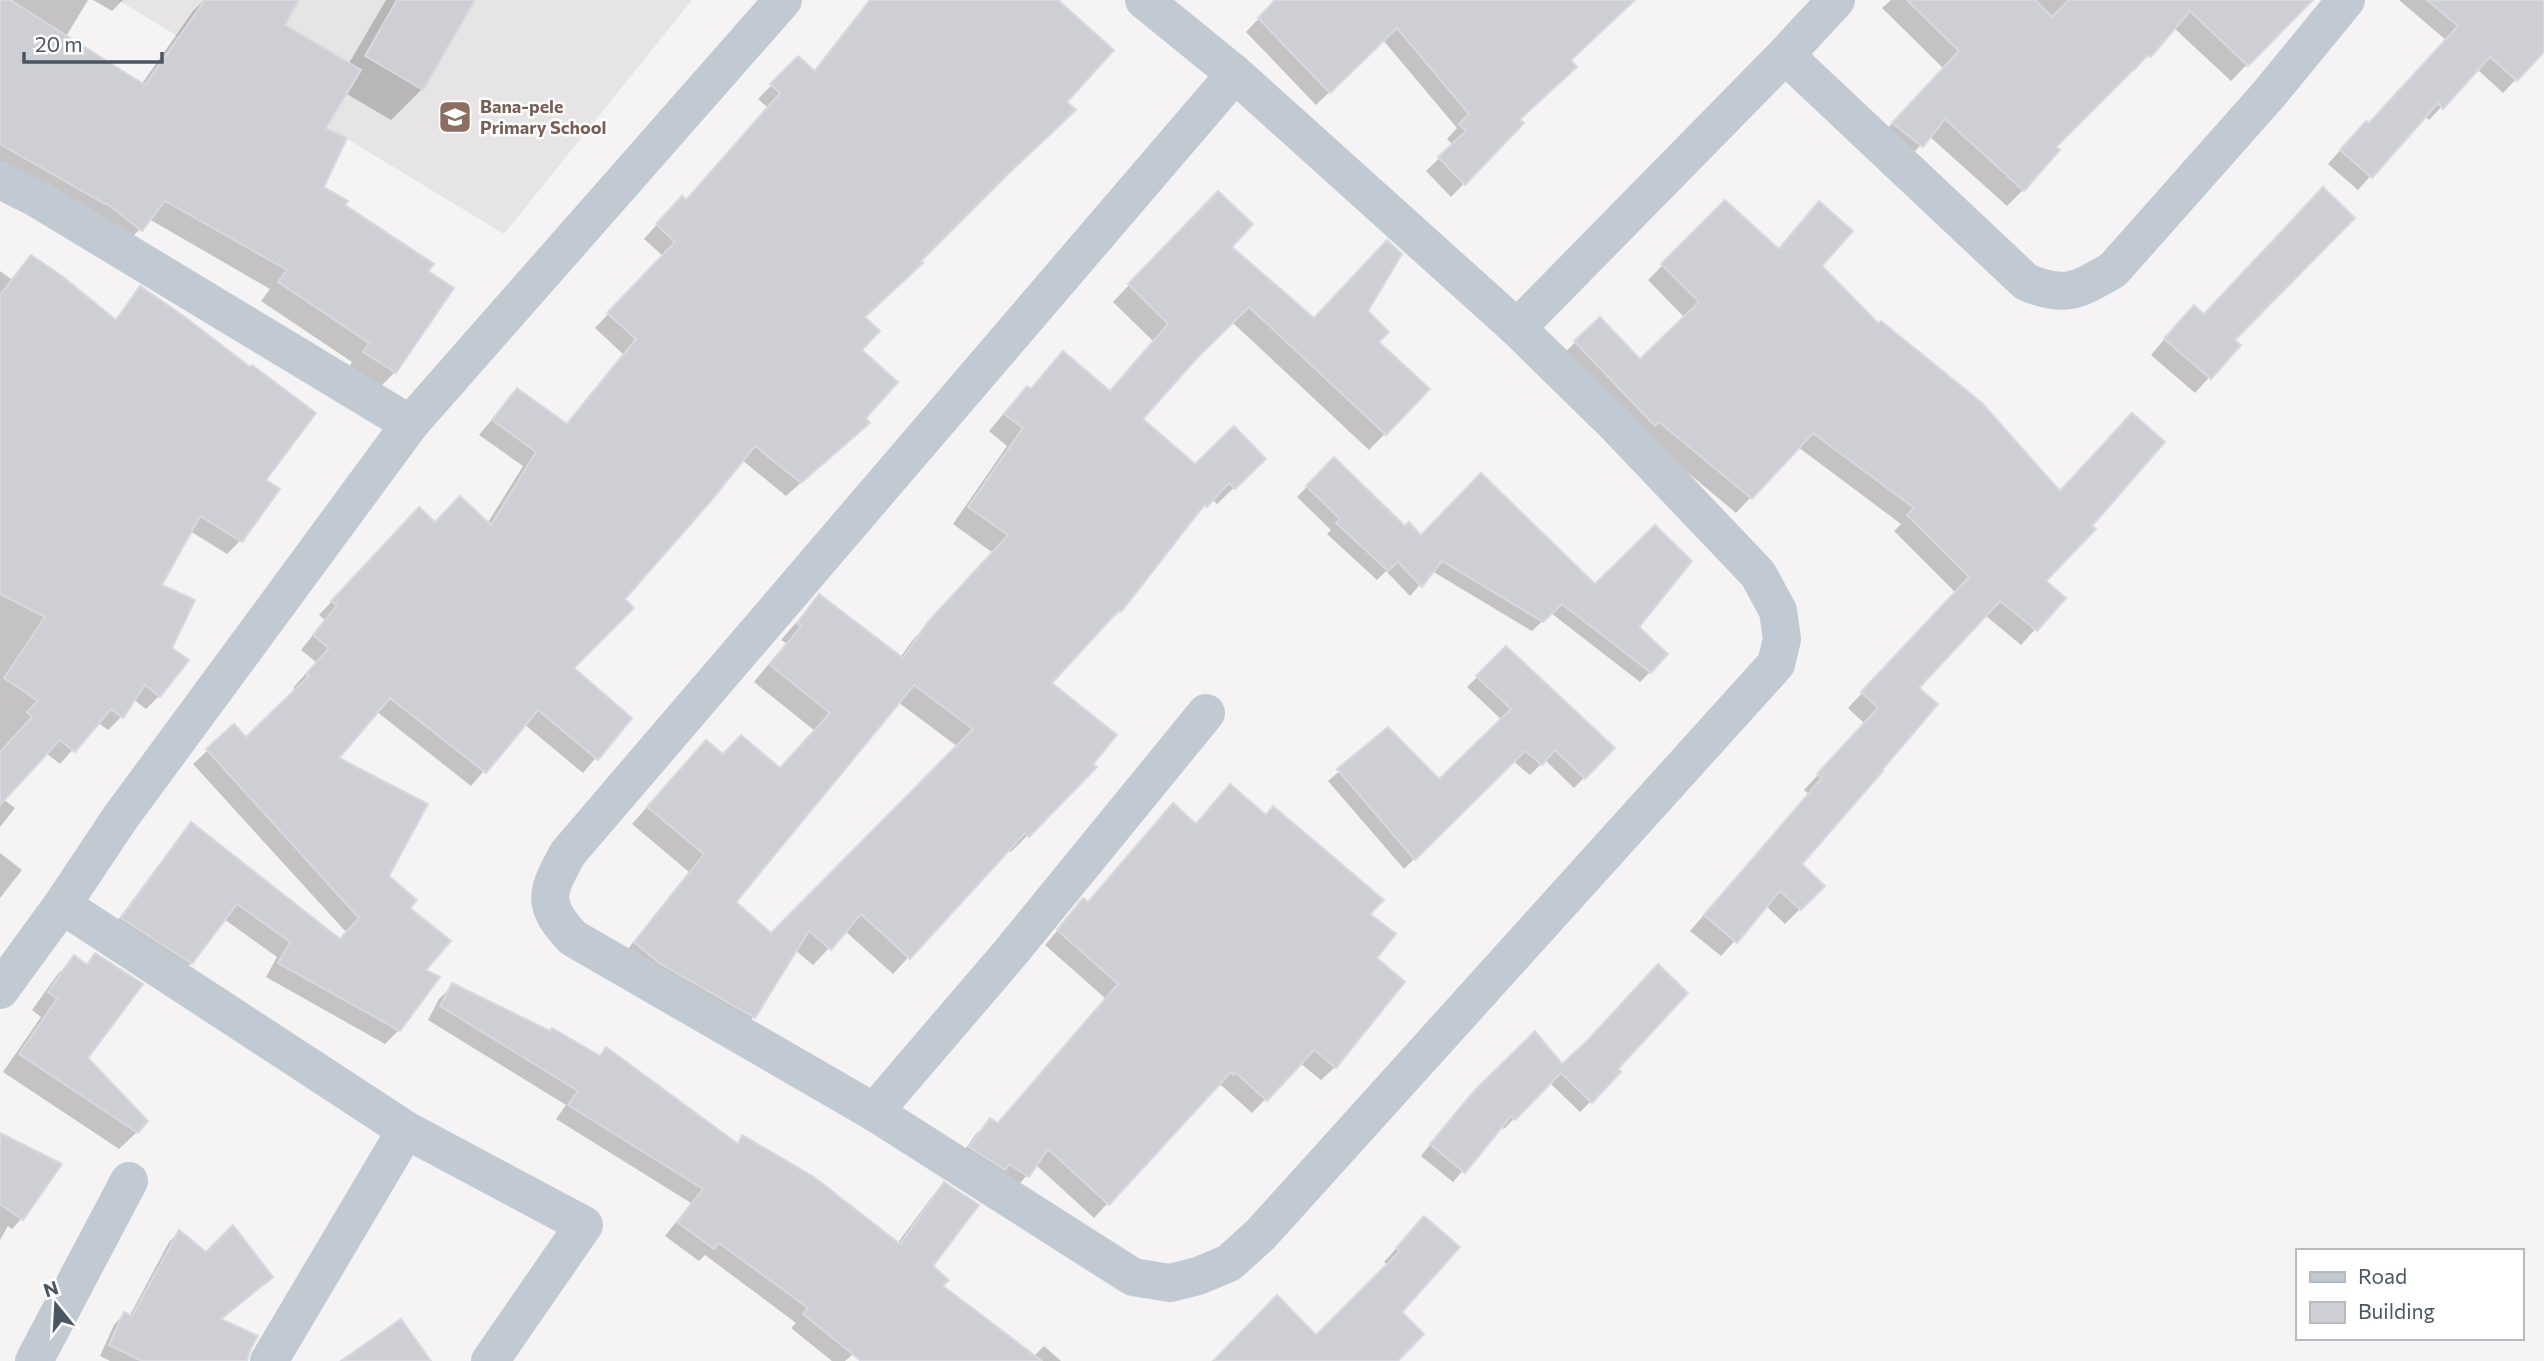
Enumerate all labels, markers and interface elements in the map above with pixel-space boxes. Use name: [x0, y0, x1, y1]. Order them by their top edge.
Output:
scale bar: [24, 21, 163, 65]
text: 20 m: [35, 31, 83, 56]
place label: Bana-pele Primary School: [480, 95, 606, 138]
school or university icon: Bana-pele Primary School: [436, 98, 474, 136]
legend: [2296, 1249, 2523, 1340]
text: Road: [2358, 1263, 2407, 1288]
north arrow: [21, 1270, 91, 1340]
text: N: [40, 1275, 61, 1301]
text: Building: [2358, 1298, 2435, 1323]

